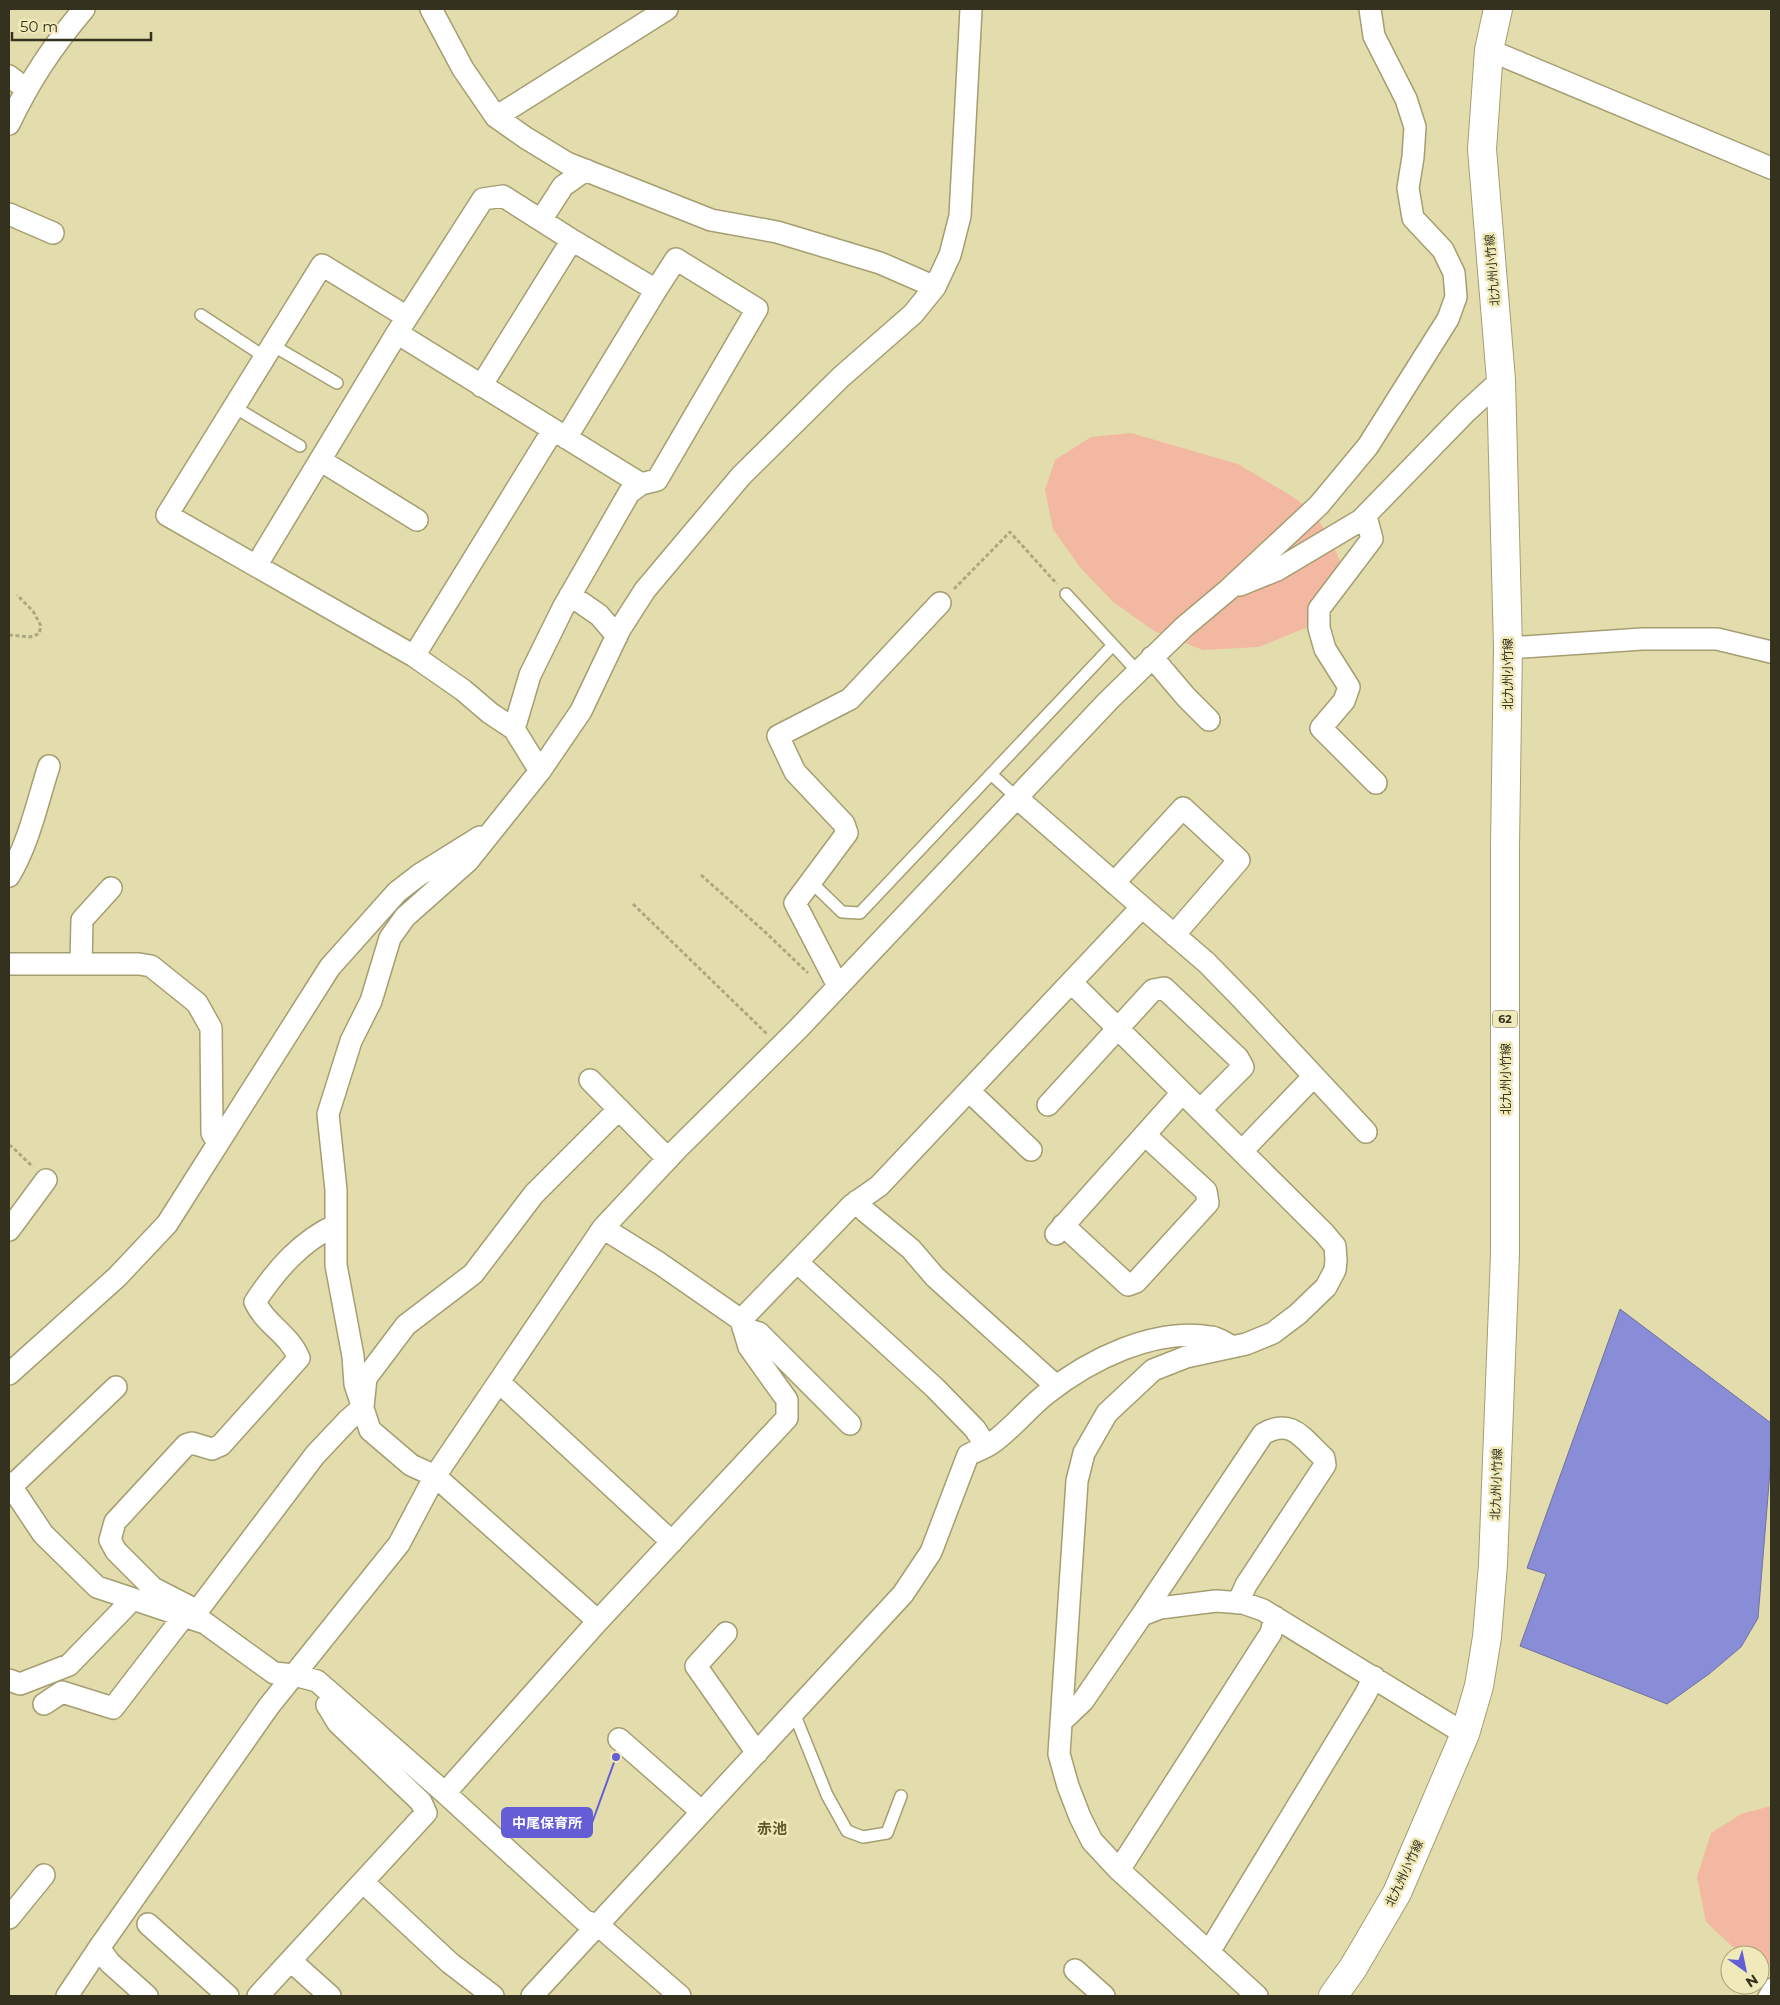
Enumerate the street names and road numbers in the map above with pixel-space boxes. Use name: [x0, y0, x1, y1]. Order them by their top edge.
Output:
street label: 北九州小竹線: [1481, 233, 1503, 307]
street label: 北九州小竹線: [1500, 638, 1515, 710]
road number: 62: [1492, 1011, 1518, 1028]
street label: 北九州小竹線: [1498, 1043, 1513, 1115]
street label: 北九州小竹線: [1487, 1448, 1505, 1520]
street label: 北九州小竹線: [1382, 1837, 1426, 1909]

